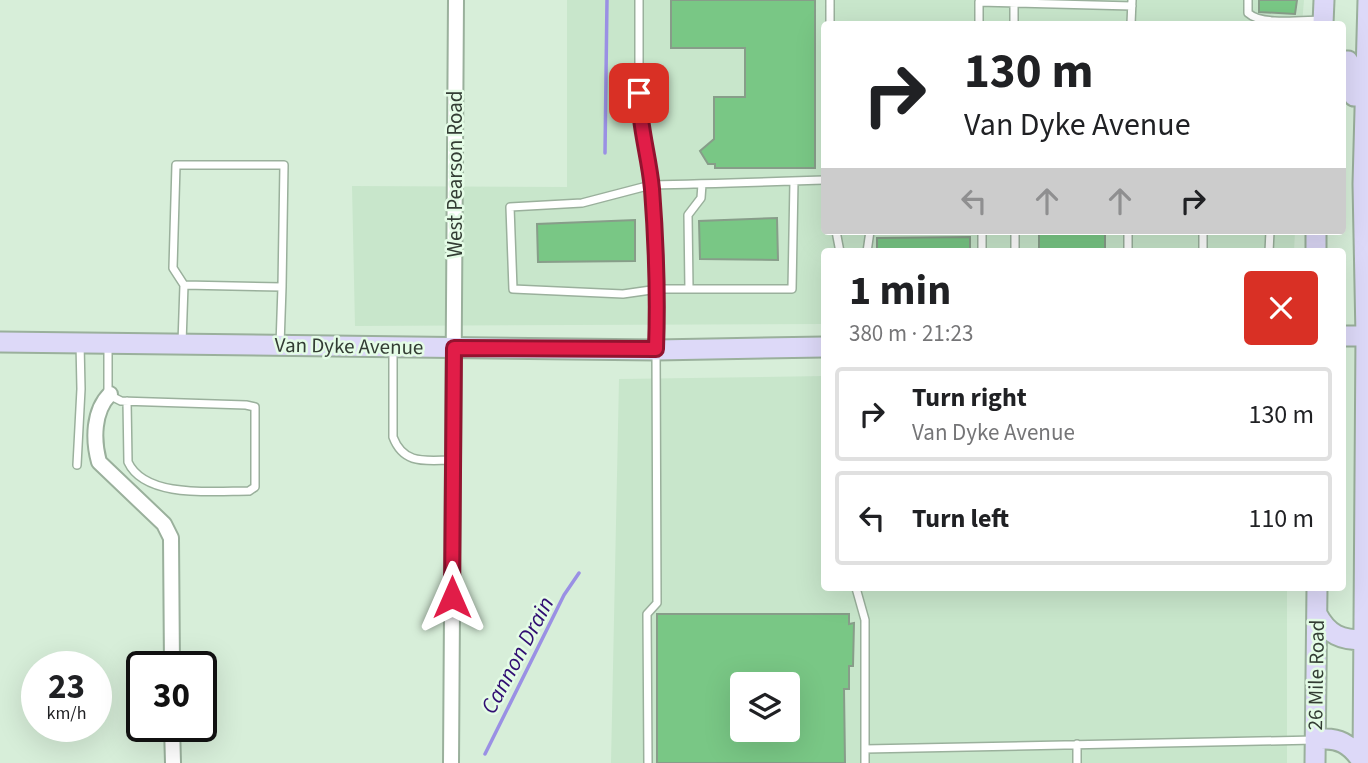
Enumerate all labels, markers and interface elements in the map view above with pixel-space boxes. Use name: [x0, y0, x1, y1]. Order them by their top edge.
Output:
text: 130 m: [964, 37, 1093, 107]
icon: right: [849, 49, 940, 140]
pin: [609, 63, 669, 123]
icon: arrive: [620, 74, 658, 112]
street label: West Pearson Road: [440, 91, 470, 257]
text: Van Dyke Avenue: [964, 102, 1191, 148]
icon: left: [955, 182, 993, 220]
icon: ahead: [1028, 182, 1066, 220]
icon: ahead: [1101, 182, 1139, 220]
icon: right: [1174, 182, 1212, 220]
text: 1 min: [849, 261, 951, 321]
button: close: [1244, 271, 1318, 345]
text: 380 m · 21:23: [849, 317, 973, 350]
street label: Van Dyke Avenue: [274, 330, 424, 362]
text: Turn right: [912, 379, 1027, 416]
icon: right: [853, 395, 891, 433]
text: 130 m: [1248, 396, 1314, 433]
text: Van Dyke Avenue: [912, 416, 1075, 449]
icon: left: [853, 499, 891, 537]
text: Turn left: [912, 500, 1009, 537]
text: 110 m: [1248, 500, 1314, 537]
position arrow: [415, 560, 489, 634]
water label: Cannon Drain: [473, 591, 562, 720]
street label: 26 Mile Road: [1300, 619, 1332, 731]
speed limit sign: 30: [126, 651, 217, 742]
text: 23: [48, 662, 85, 712]
map controls: [730, 672, 800, 742]
button: layers: [730, 672, 800, 742]
text: km/h: [47, 701, 86, 726]

